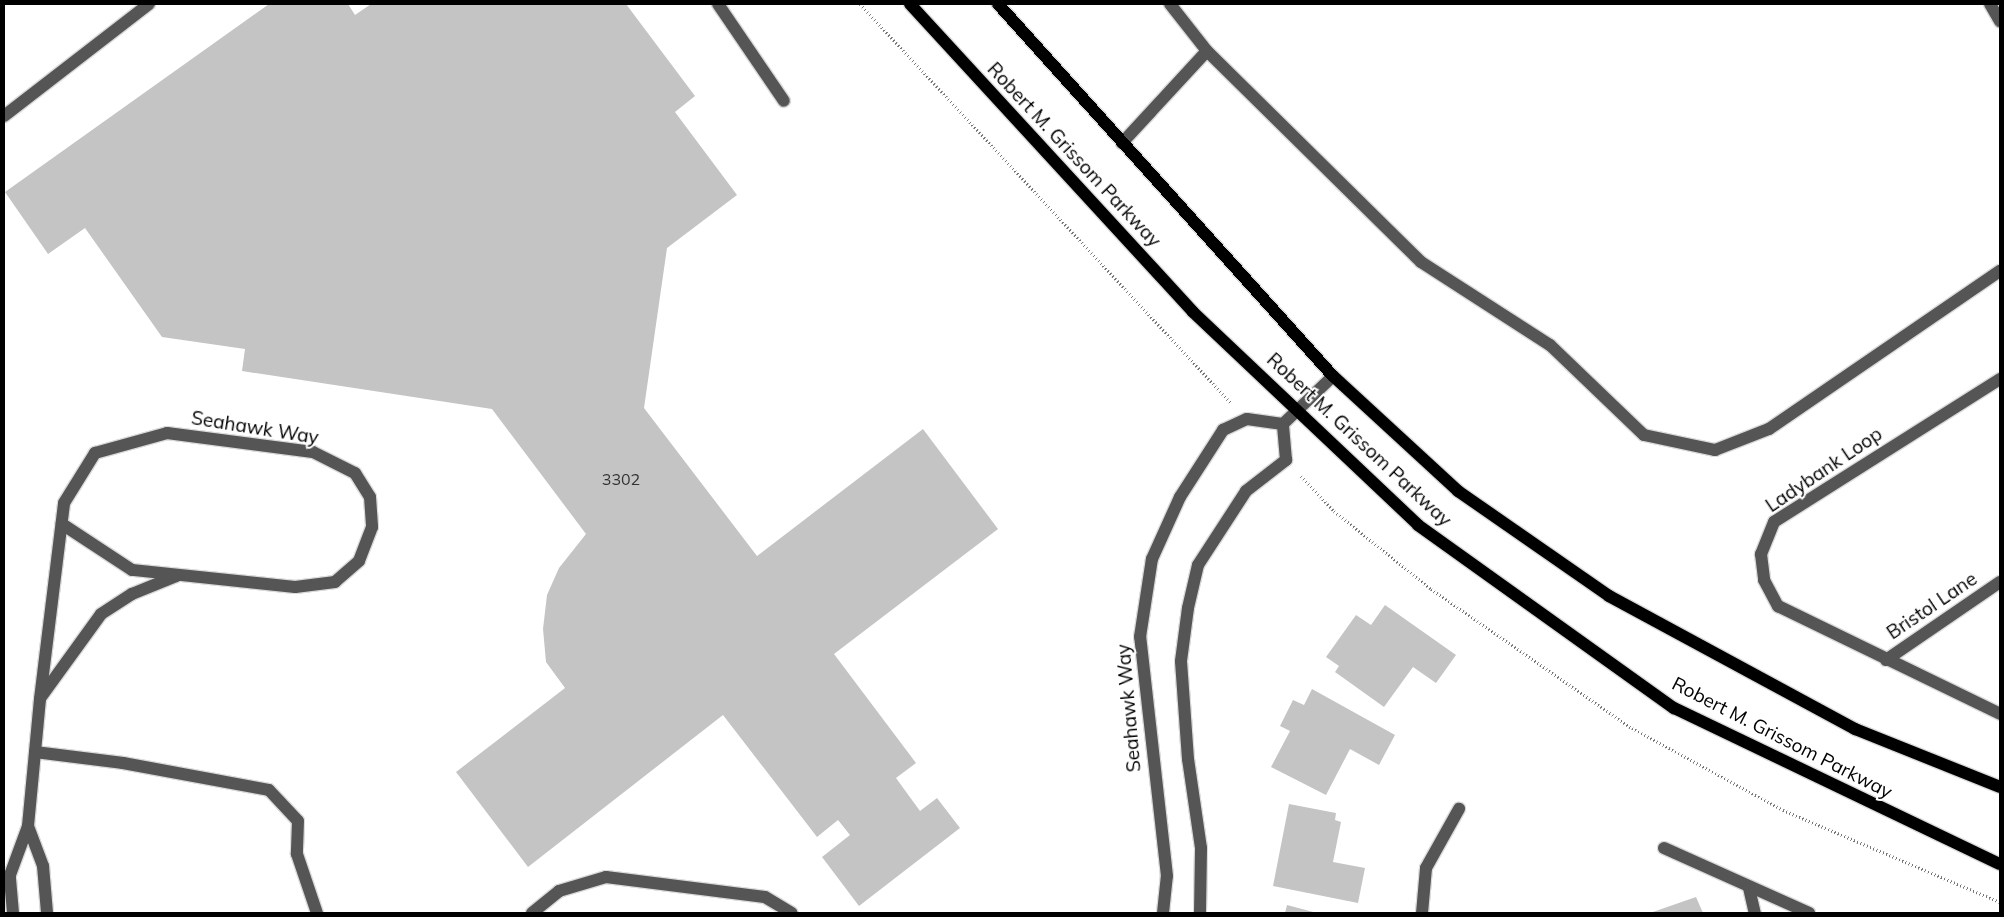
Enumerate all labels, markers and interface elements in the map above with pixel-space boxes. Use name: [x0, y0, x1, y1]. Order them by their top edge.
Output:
street label: Robert M. Grissom Parkway: [982, 58, 1166, 252]
street label: Robert M. Grissom Parkway: [1262, 348, 1456, 532]
street label: Seahawk Way: [190, 407, 320, 449]
street label: Ladybank Loop: [1762, 423, 1886, 517]
house number: 3302: [602, 469, 640, 489]
street label: Bristol Lane: [1883, 568, 1981, 644]
street label: Seahawk Way: [1112, 643, 1146, 773]
street label: Robert M. Grissom Parkway: [1668, 672, 1896, 804]

